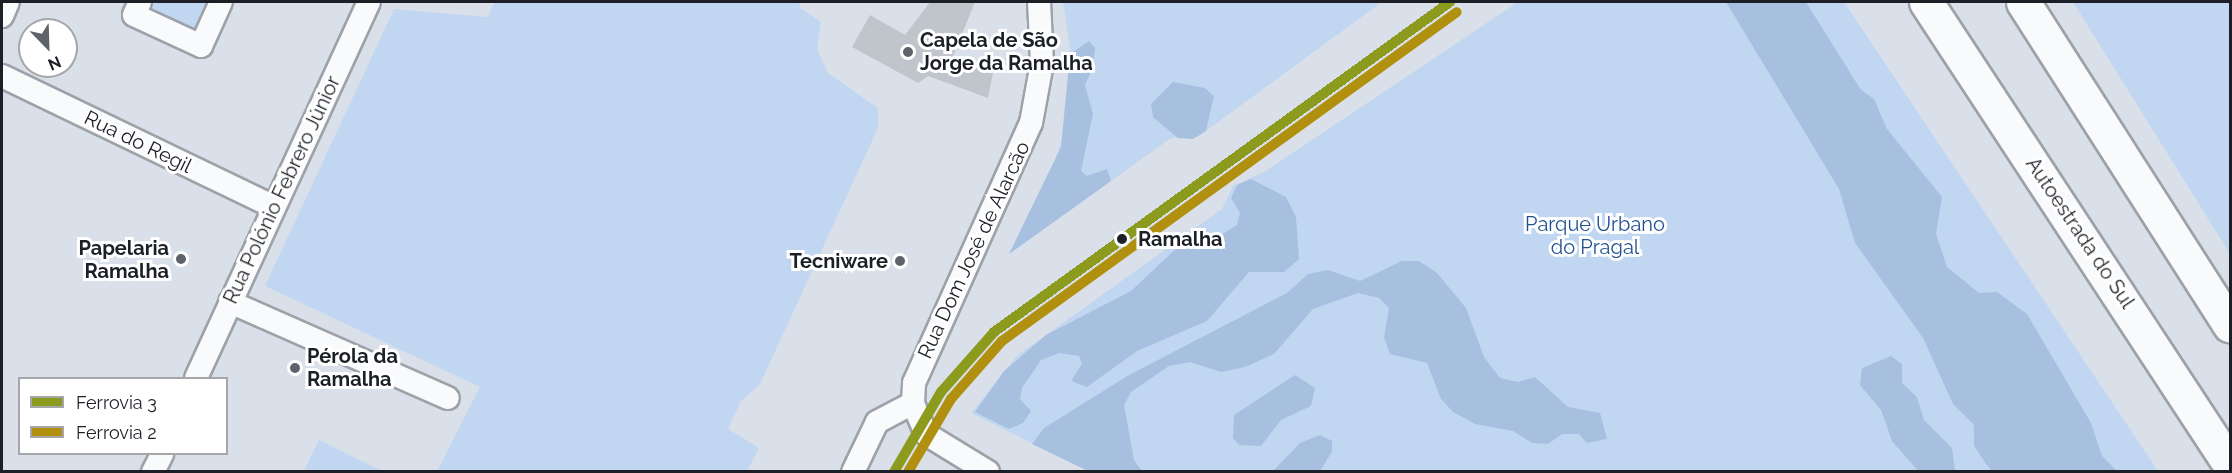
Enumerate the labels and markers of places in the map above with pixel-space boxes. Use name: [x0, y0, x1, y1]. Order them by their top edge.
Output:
place label: Capela de São Jorge da Ramalha: [920, 28, 1093, 75]
marker: Capela de São Jorge da Ramalha: [901, 45, 915, 59]
place label: Ramalha: [1138, 227, 1223, 251]
marker: Ramalha: [1111, 228, 1133, 250]
place label: Papelaria Ramalha: [78, 236, 169, 283]
place label: Tecniware: [790, 249, 888, 273]
marker: Papelaria Ramalha: [174, 252, 188, 266]
marker: Tecniware: [893, 254, 907, 268]
place label: Pérola da Ramalha: [307, 344, 398, 391]
marker: Pérola da Ramalha: [288, 361, 302, 375]

